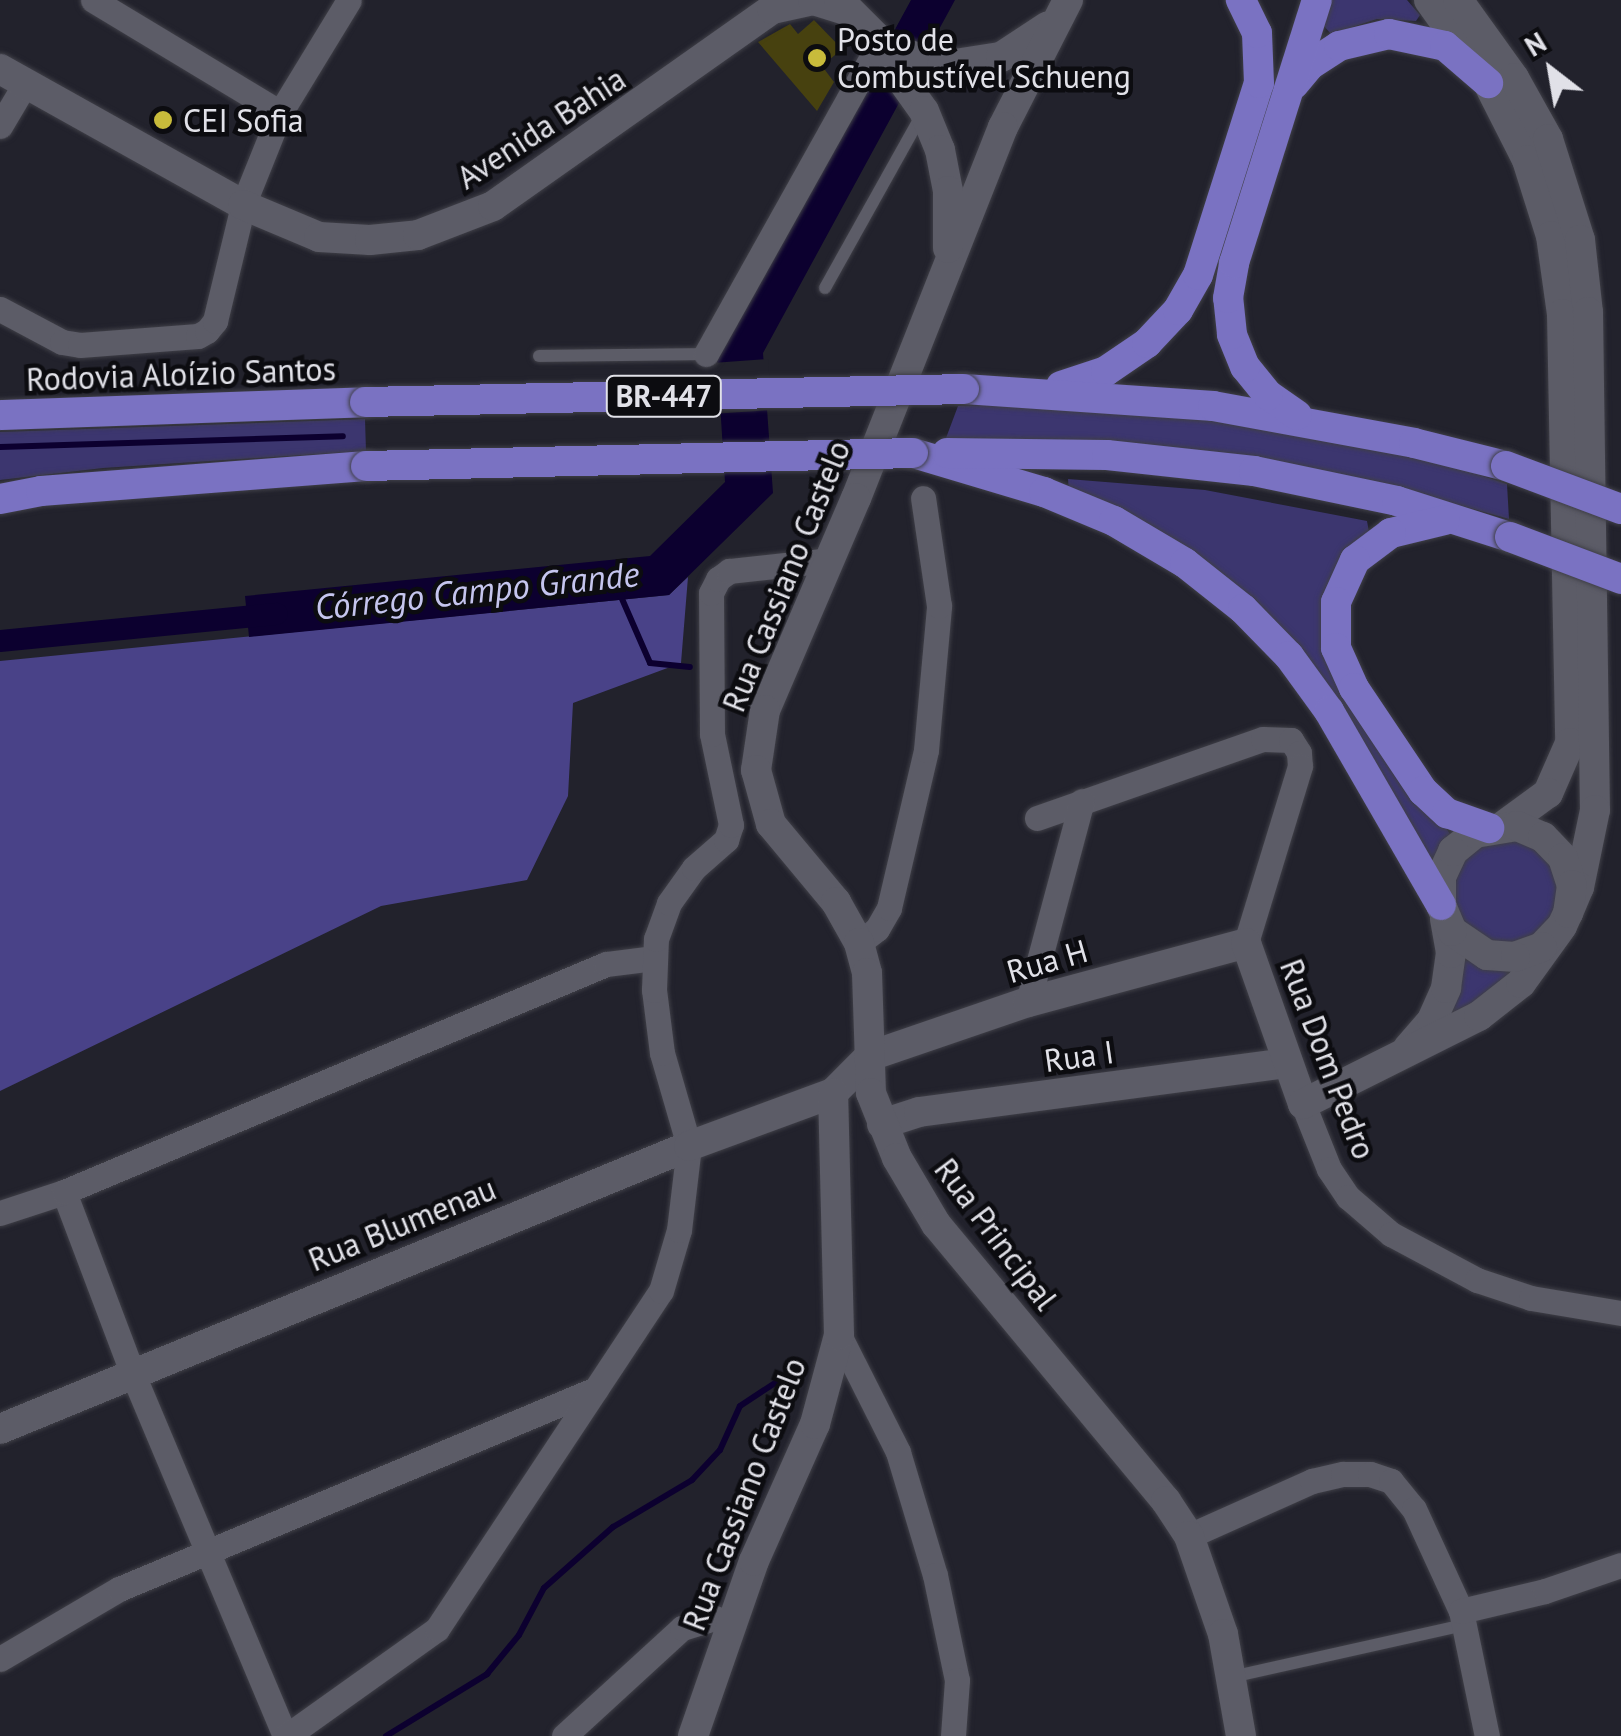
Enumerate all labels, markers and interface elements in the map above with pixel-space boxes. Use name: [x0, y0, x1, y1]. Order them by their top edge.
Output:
north arrow: [1501, 20, 1601, 120]
place label: Posto de Combustível Schueng: [837, 21, 1131, 96]
text: N: [1518, 23, 1553, 64]
marker: Posto de Combustível Schueng: [806, 47, 828, 69]
street label: Avenida Bahia: [450, 59, 632, 197]
place label: CEI Sofia: [183, 101, 304, 139]
marker: CEI Sofia: [152, 109, 174, 131]
street label: Rodovia Aloízio Santos: [25, 349, 337, 399]
road number: BR-447: [604, 371, 724, 421]
street label: Rua Cassiano Castelo: [714, 435, 858, 717]
water label: Córrego Campo Grande: [313, 552, 641, 628]
street label: Rua H: [1002, 931, 1092, 991]
street label: Rua Dom Pedro: [1272, 954, 1384, 1164]
street label: Rua I: [1042, 1032, 1116, 1080]
street label: Rua Principal: [927, 1151, 1065, 1317]
street label: Rua Blumenau: [303, 1169, 501, 1279]
street label: Rua Cassiano Castelo: [674, 1352, 814, 1636]

